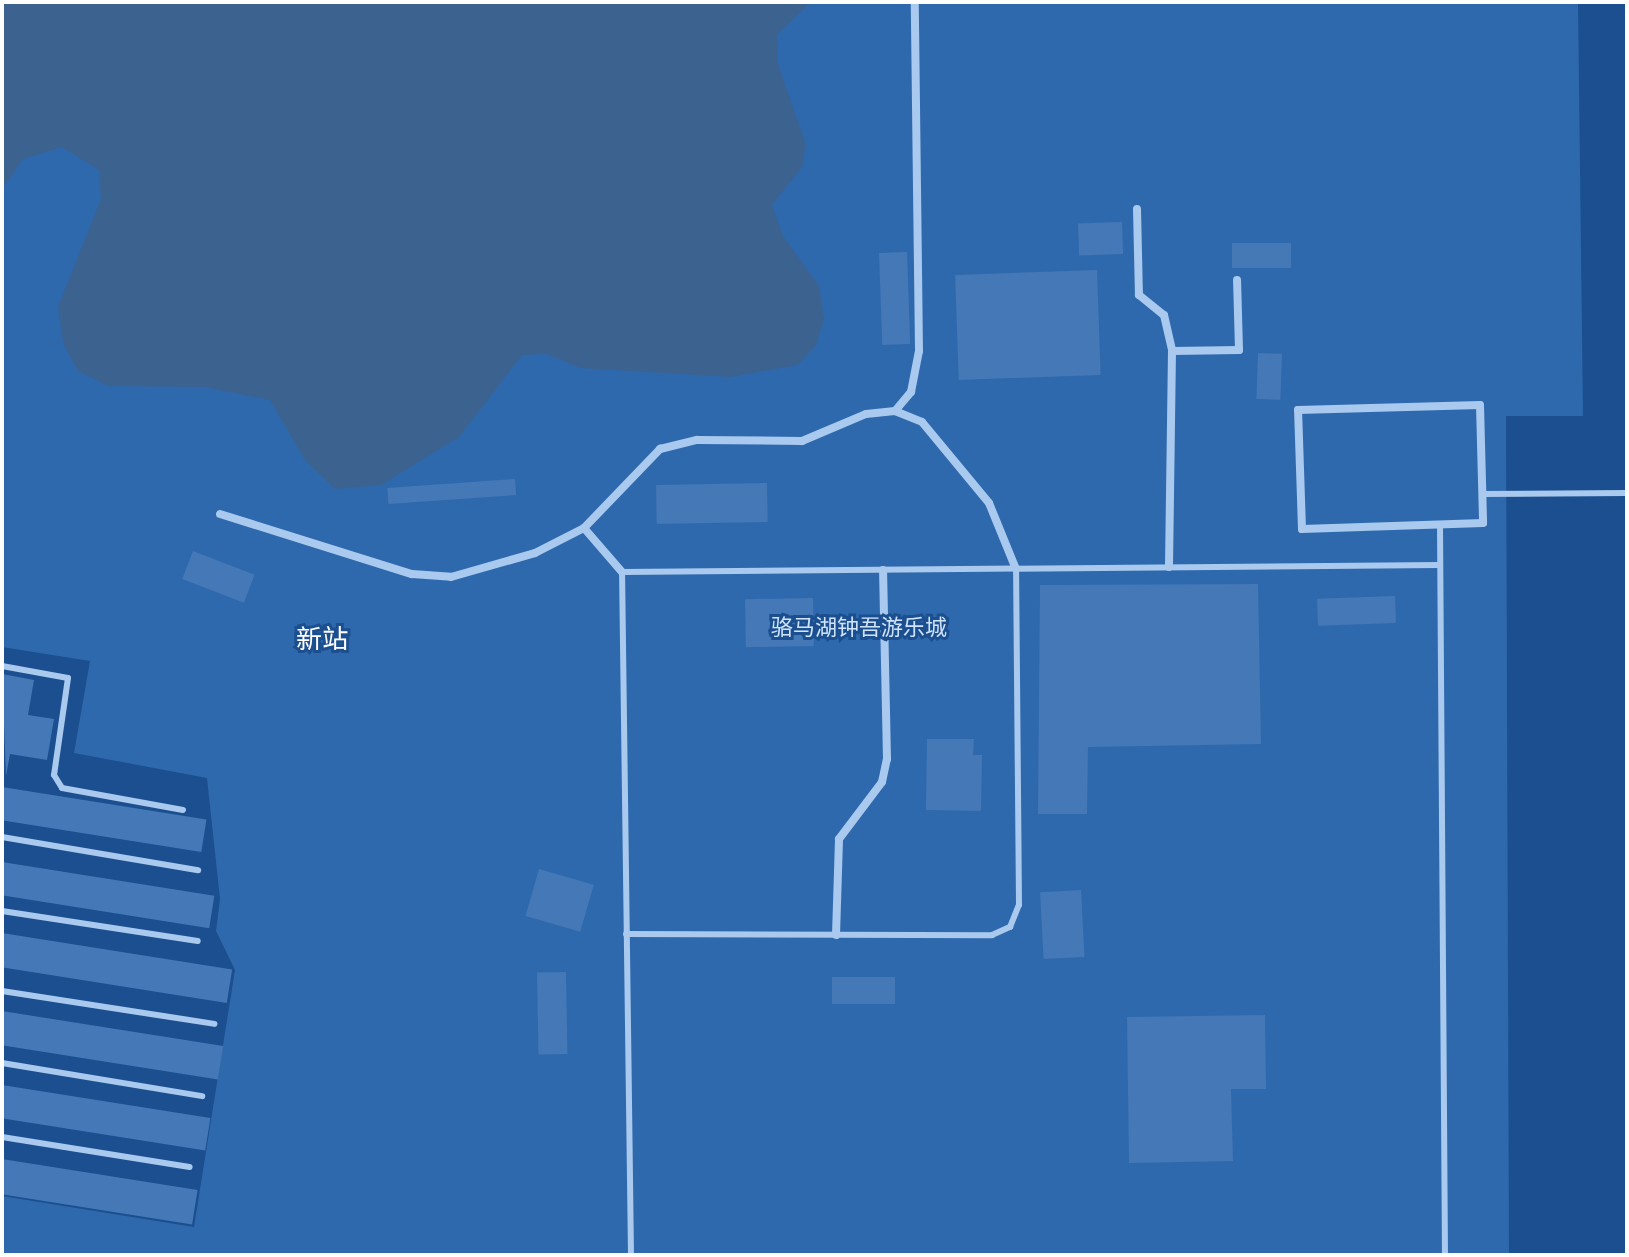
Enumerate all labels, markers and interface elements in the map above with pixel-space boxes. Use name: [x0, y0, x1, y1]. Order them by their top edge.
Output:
park label: 骆马湖钟吾游乐城: [771, 615, 947, 641]
district label: 新站: [296, 624, 348, 656]

